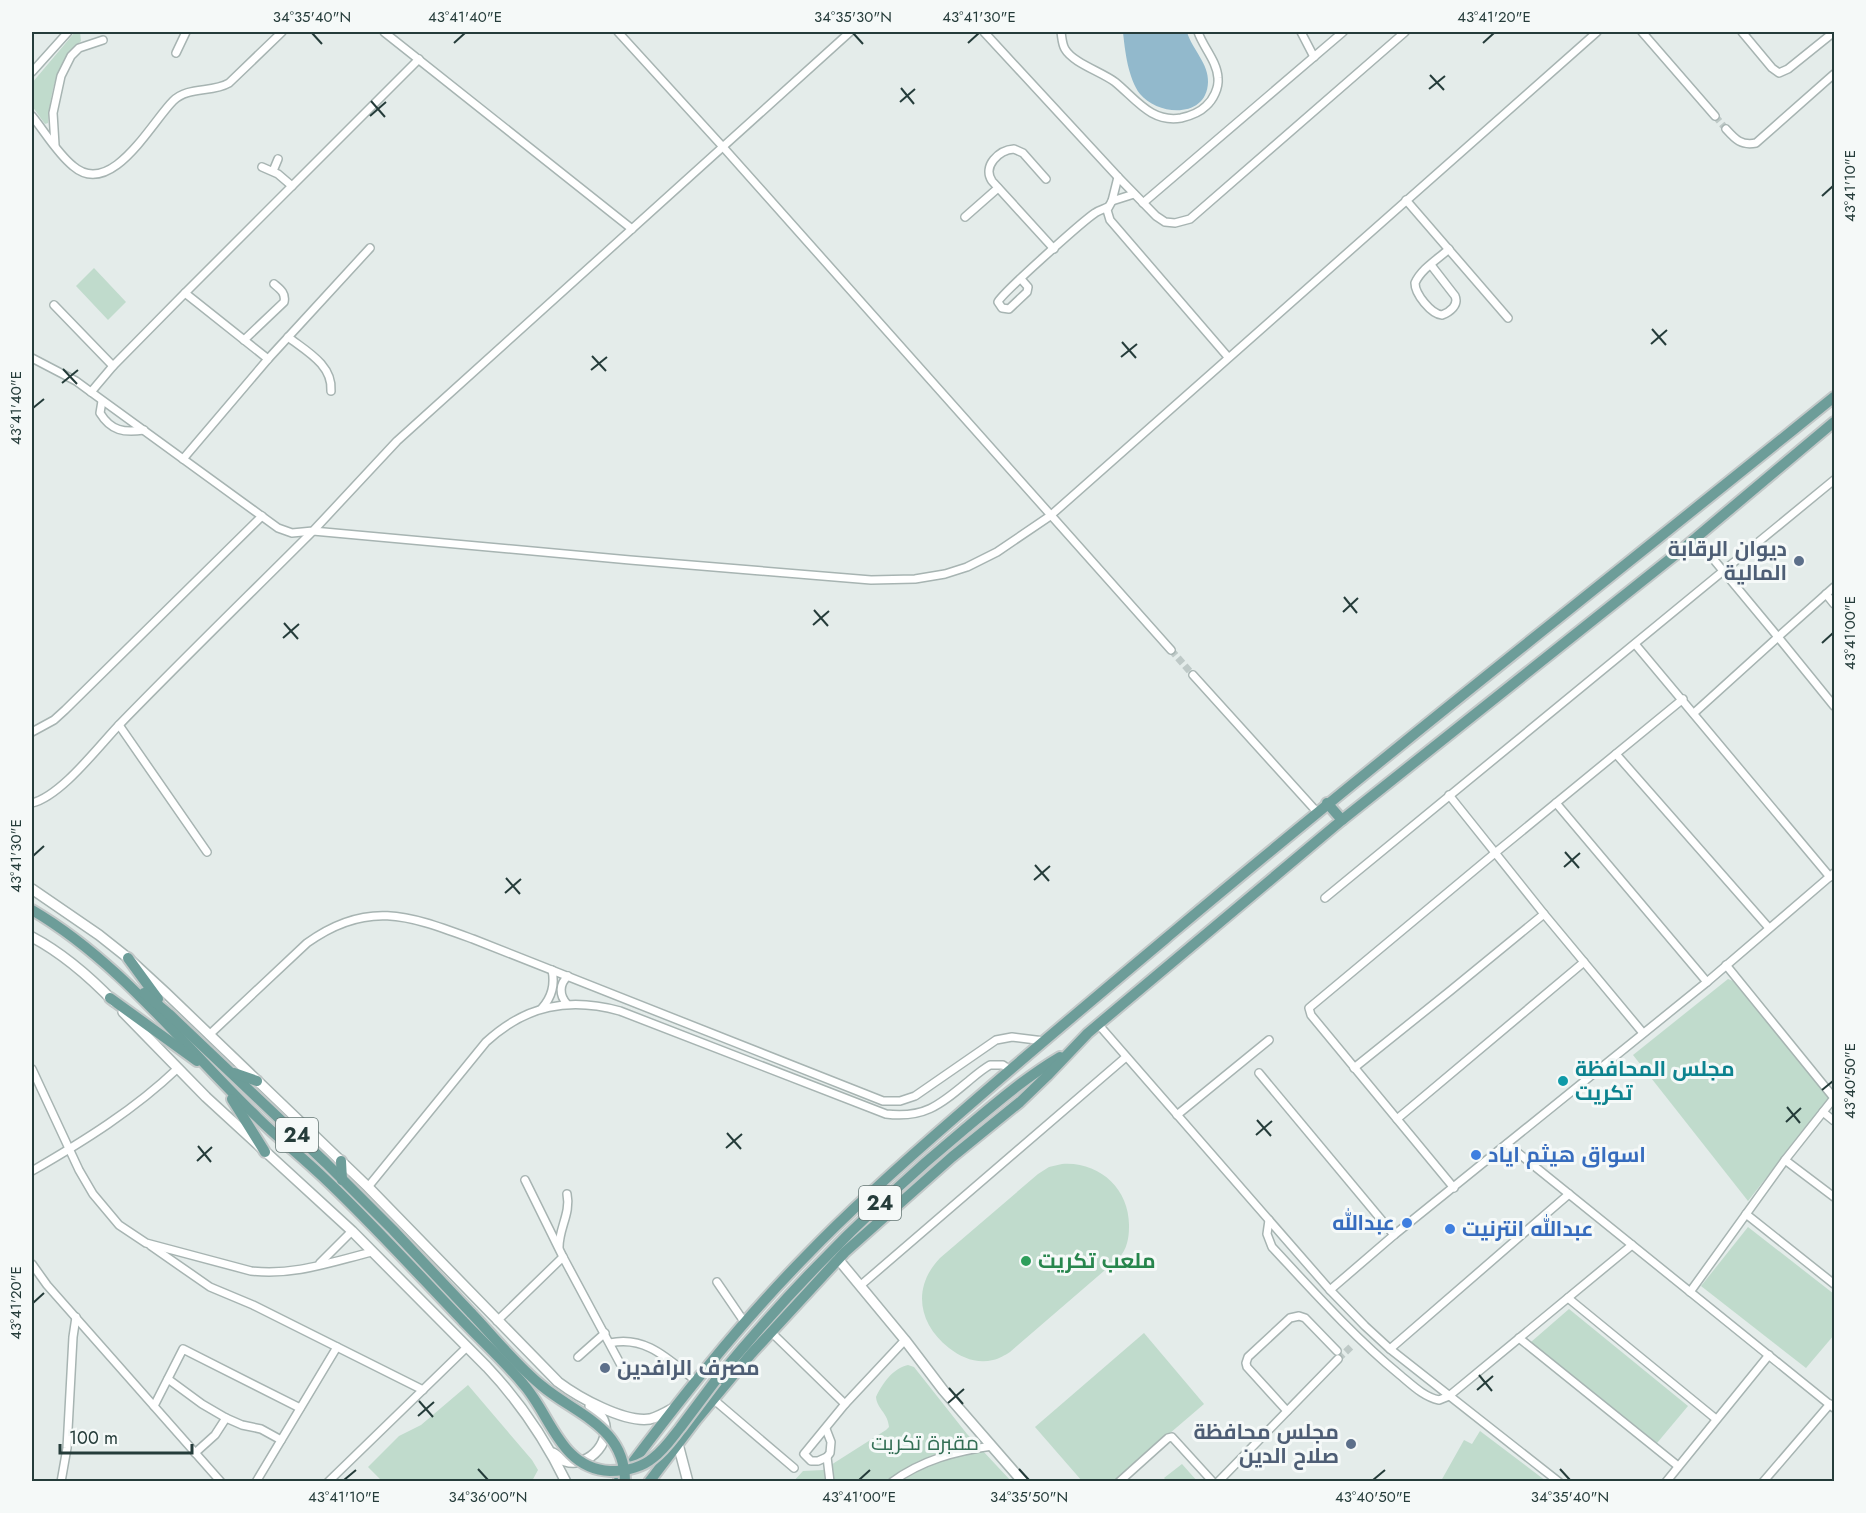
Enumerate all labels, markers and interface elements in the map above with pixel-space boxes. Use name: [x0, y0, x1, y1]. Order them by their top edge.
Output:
text: 34°35'40"N: [273, 6, 351, 28]
text: 43°41'40"E: [428, 6, 502, 28]
text: 34°35'30"N: [814, 6, 892, 28]
text: 43°41'30"E: [942, 6, 1016, 28]
text: 43°41'20"E: [1457, 6, 1531, 28]
text: 43°41'10"E: [1839, 150, 1861, 222]
text: 43°41'40"E: [5, 371, 27, 445]
place label: ديوان الرقابة المالية: [1668, 534, 1787, 588]
marker: ديوان الرقابة المالية: [1792, 554, 1806, 568]
text: 43°41'00"E: [1839, 596, 1861, 670]
text: 43°41'30"E: [5, 819, 27, 893]
text: 43°40'50"E: [1839, 1043, 1861, 1119]
place label: مجلس المحافظة تكريت: [1575, 1054, 1735, 1108]
marker: مجلس المحافظة تكريت: [1556, 1074, 1570, 1088]
road number: 24: [276, 1118, 318, 1152]
place label: اسواق هيثم اياد: [1488, 1140, 1646, 1170]
marker: اسواق هيثم اياد: [1469, 1148, 1483, 1162]
road number: 24: [859, 1186, 901, 1220]
place label: عبدالله: [1332, 1208, 1395, 1238]
place label: عبدالله انترنيت: [1462, 1214, 1593, 1244]
marker: عبدالله: [1400, 1216, 1414, 1230]
marker: عبدالله انترنيت: [1443, 1222, 1457, 1236]
place label: ملعب تكريت: [1038, 1246, 1156, 1276]
marker: ملعب تكريت: [1019, 1254, 1033, 1268]
text: 43°41'20"E: [5, 1266, 27, 1340]
place label: مصرف الرافدين: [617, 1353, 760, 1383]
marker: مصرف الرافدين: [598, 1361, 612, 1375]
scale bar: [60, 1417, 192, 1455]
place label: مجلس محافظة صلاح الدين: [1193, 1417, 1339, 1471]
text: 100 m: [69, 1425, 118, 1451]
park label: مقبرة تكريت: [871, 1428, 979, 1458]
marker: مجلس محافظة صلاح الدين: [1344, 1437, 1358, 1451]
text: 43°41'10"E: [308, 1486, 380, 1508]
text: 34°36'00"N: [449, 1486, 527, 1508]
text: 43°41'00"E: [822, 1486, 896, 1508]
text: 34°35'50"N: [990, 1486, 1068, 1508]
text: 43°40'50"E: [1335, 1486, 1411, 1508]
text: 34°35'40"N: [1531, 1486, 1609, 1508]

